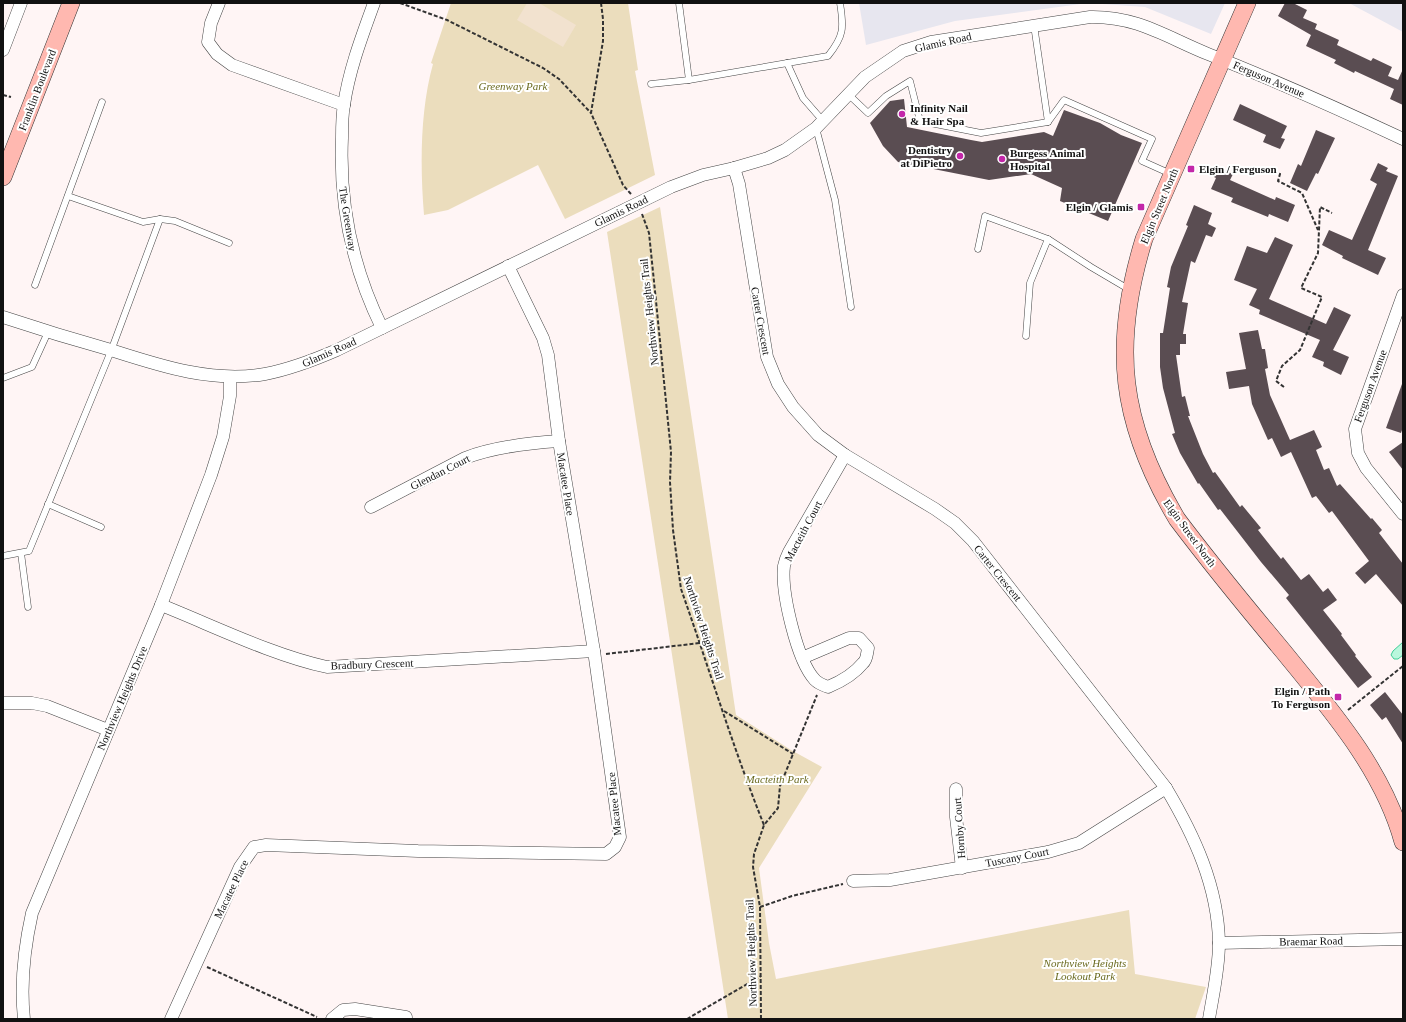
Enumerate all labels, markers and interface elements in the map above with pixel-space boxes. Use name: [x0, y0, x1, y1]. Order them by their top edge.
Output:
street label: Glamis Road: [914, 30, 973, 54]
street label: Franklin Boulevard: [16, 47, 58, 132]
street label: Ferguson Avenue: [1232, 59, 1307, 99]
park label: Greenway Park: [479, 80, 549, 92]
place label: Infinity Nail & Hair Spa: [910, 102, 968, 127]
marker: Infinity Nail & Hair Spa: [897, 109, 907, 119]
place label: Dentistry at DiPietro: [901, 144, 952, 169]
place label: Burgess Animal Hospital: [1010, 147, 1084, 172]
marker: Dentistry at DiPietro: [955, 151, 965, 161]
marker: Burgess Animal Hospital: [997, 154, 1007, 164]
place label: Elgin / Ferguson: [1199, 163, 1277, 175]
marker: Elgin / Ferguson: [1186, 164, 1196, 174]
street label: Elgin Street North: [1138, 166, 1180, 245]
street label: The Greenway: [337, 186, 359, 253]
street label: Glamis Road: [592, 193, 650, 229]
place label: Elgin / Glamis: [1066, 201, 1134, 213]
marker: Elgin / Glamis: [1136, 202, 1146, 212]
street label: Northview Heights Trail: [637, 258, 661, 366]
street label: Carter Crescent: [749, 286, 773, 356]
street label: Glamis Road: [300, 335, 358, 369]
street label: Ferguson Avenue: [1351, 348, 1389, 424]
street label: Glendan Court: [408, 452, 472, 492]
street label: Macatee Place: [555, 452, 577, 517]
street label: Elgin Street North: [1161, 497, 1219, 570]
street label: Macteith Court: [782, 499, 824, 563]
street label: Carter Crescent: [972, 543, 1024, 603]
street label: Northview Heights Trail: [682, 575, 726, 681]
street label: Northview Heights Drive: [95, 644, 149, 752]
street label: Bradbury Crescent: [330, 657, 414, 671]
place label: Elgin / Path To Ferguson: [1271, 685, 1330, 710]
marker: Elgin / Path To Ferguson: [1333, 692, 1343, 702]
street label: Macatee Place: [605, 772, 623, 836]
park label: Macteith Park: [744, 773, 810, 785]
street label: Hornby Court: [951, 797, 967, 859]
street label: Tuscany Court: [984, 845, 1050, 869]
street label: Macatee Place: [212, 858, 250, 920]
street label: Northview Heights Trail: [743, 899, 759, 1007]
street label: Braemar Road: [1279, 934, 1344, 948]
park label: Northview Heights Lookout Park: [1043, 957, 1126, 982]

